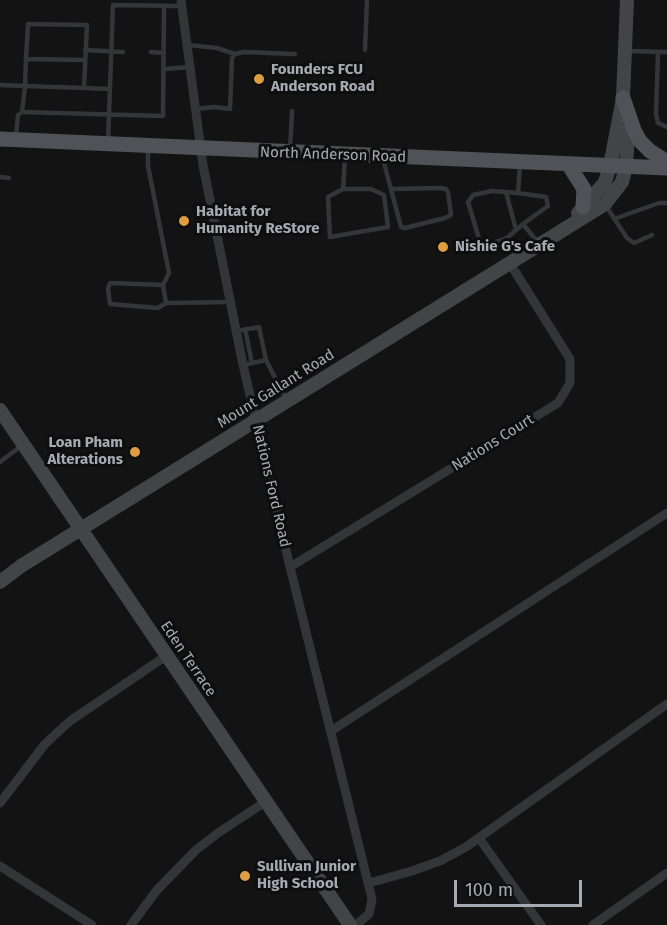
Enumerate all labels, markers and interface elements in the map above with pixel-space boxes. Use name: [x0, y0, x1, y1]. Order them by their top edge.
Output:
place label: Founders FCU Anderson Road: [271, 61, 375, 96]
marker: Founders FCU Anderson Road: [252, 72, 266, 86]
street label: North Anderson Road: [260, 143, 406, 167]
place label: Habitat for Humanity ReStore: [196, 203, 319, 238]
marker: Habitat for Humanity ReStore: [177, 214, 191, 228]
place label: Nishie G's Cafe: [455, 238, 555, 256]
marker: Nishie G's Cafe: [436, 240, 450, 254]
street label: Mount Gallant Road: [214, 346, 338, 432]
street label: Nations Court: [449, 411, 537, 475]
street label: Nations Ford Road: [248, 423, 294, 549]
place label: Loan Pham Alterations: [48, 434, 123, 469]
marker: Loan Pham Alterations: [128, 445, 142, 459]
street label: Eden Terrace: [156, 618, 220, 700]
place label: Sullivan Junior High School: [257, 858, 356, 893]
scale bar: [457, 868, 584, 906]
marker: Sullivan Junior High School: [238, 869, 252, 883]
text: 100 m: [465, 879, 513, 901]

